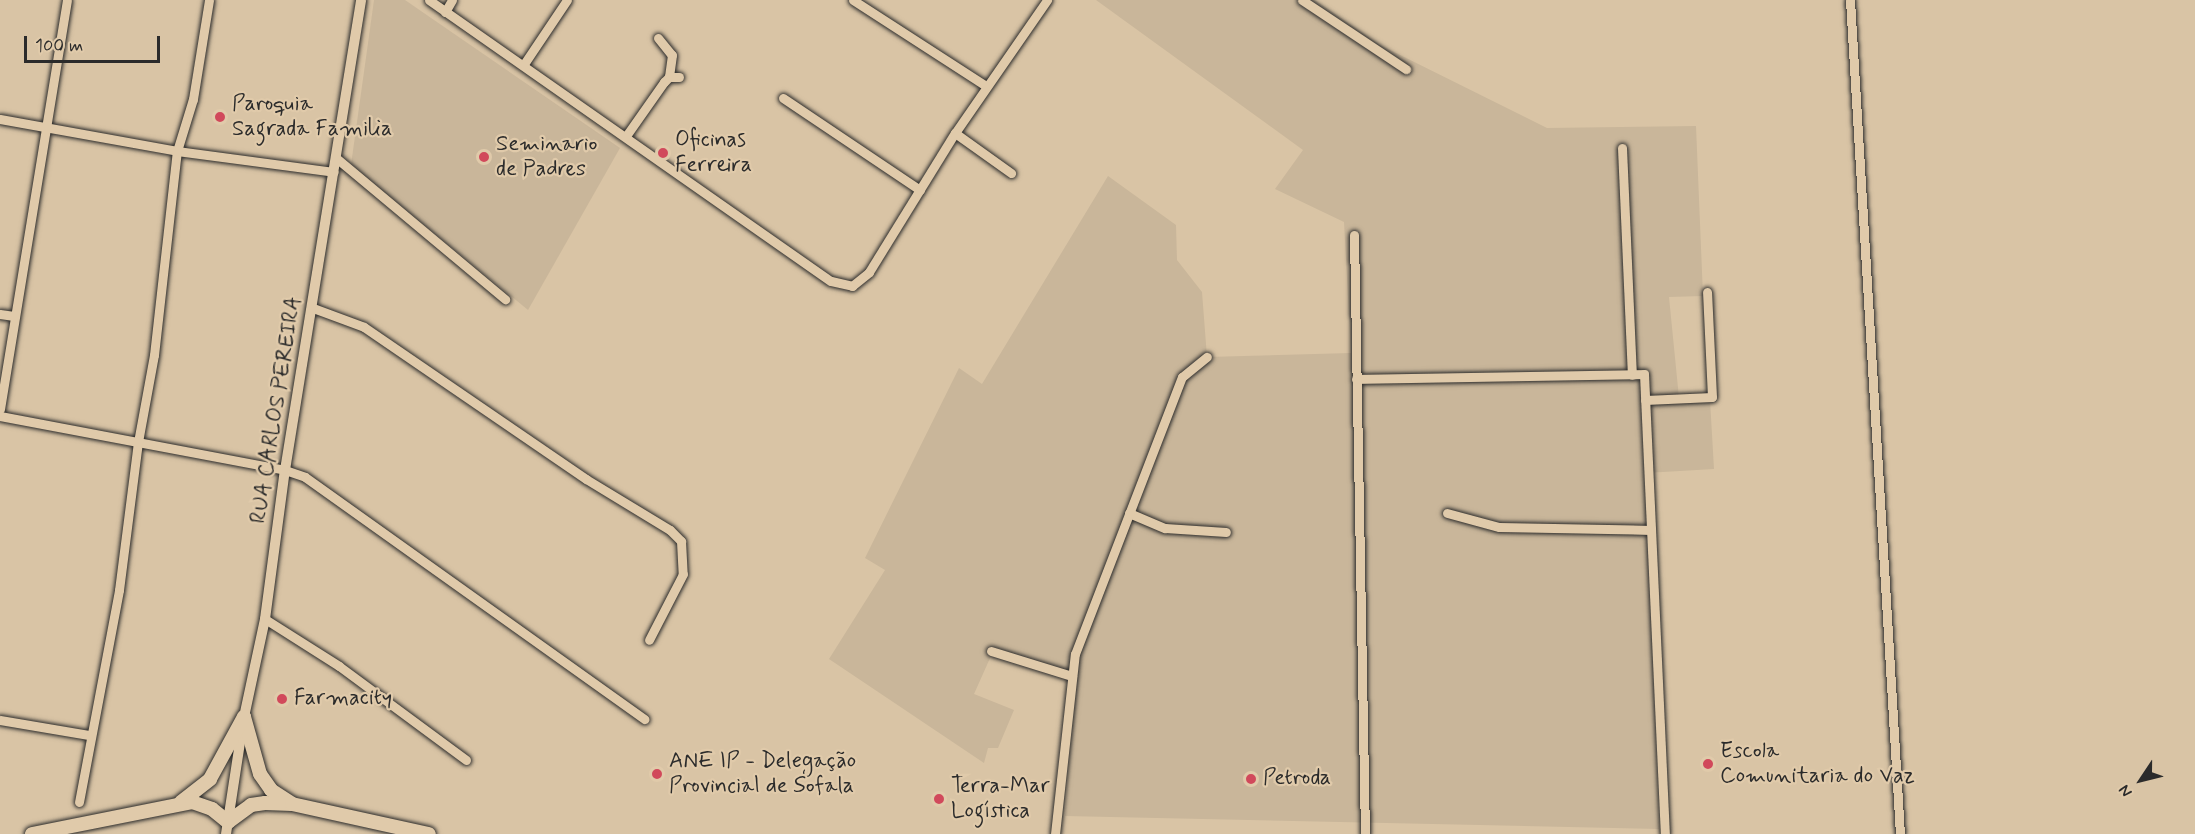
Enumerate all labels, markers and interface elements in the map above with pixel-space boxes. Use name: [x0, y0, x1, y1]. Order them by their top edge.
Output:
scale bar: [27, 24, 164, 62]
text: 100 m: [35, 34, 83, 58]
place label: Paroquia Sagrada Familia: [232, 91, 388, 142]
marker: Paroquia Sagrada Familia: [213, 110, 227, 124]
place label: Oficinas Ferreira: [675, 127, 752, 178]
place label: Seminario de Padres: [496, 131, 597, 182]
marker: Oficinas Ferreira: [656, 146, 670, 160]
marker: Seminario de Padres: [477, 150, 491, 164]
street label: RUA CARLOS PEREIRA: [246, 297, 308, 523]
place label: Farmacity: [294, 686, 392, 712]
marker: Farmacity: [275, 692, 289, 706]
place label: Escola Comunitaria do Vaz: [1720, 738, 1915, 790]
place label: ANE IP - Delegação Provincial de Sofala: [669, 748, 862, 800]
north arrow: [2111, 750, 2171, 810]
marker: Escola Comunitaria do Vaz: [1701, 757, 1715, 771]
place label: Petroda: [1263, 766, 1331, 792]
marker: ANE IP - Delegação Provincial de Sofala: [650, 767, 664, 781]
marker: Petroda: [1244, 772, 1258, 786]
place label: Terra-Mar Logística: [951, 773, 1050, 824]
text: N: [2114, 780, 2138, 801]
marker: Terra-Mar Logística: [932, 792, 946, 806]

